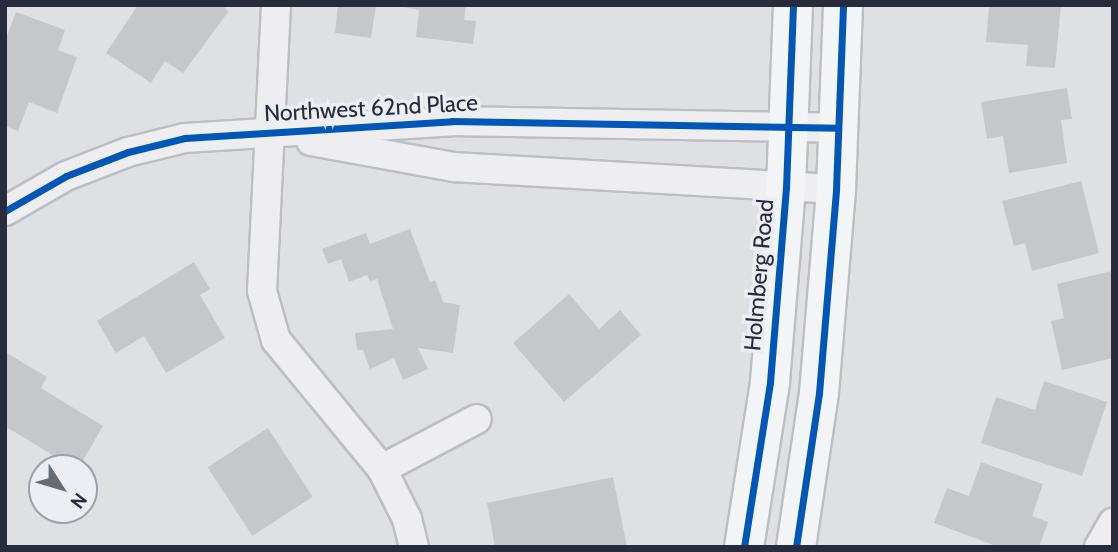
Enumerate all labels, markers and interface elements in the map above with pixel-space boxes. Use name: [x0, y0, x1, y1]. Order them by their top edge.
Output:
street label: Northwest 62nd Place: [263, 89, 479, 127]
street label: Holmberg Road: [739, 198, 779, 352]
north arrow: [28, 454, 98, 524]
text: N: [65, 488, 92, 513]

